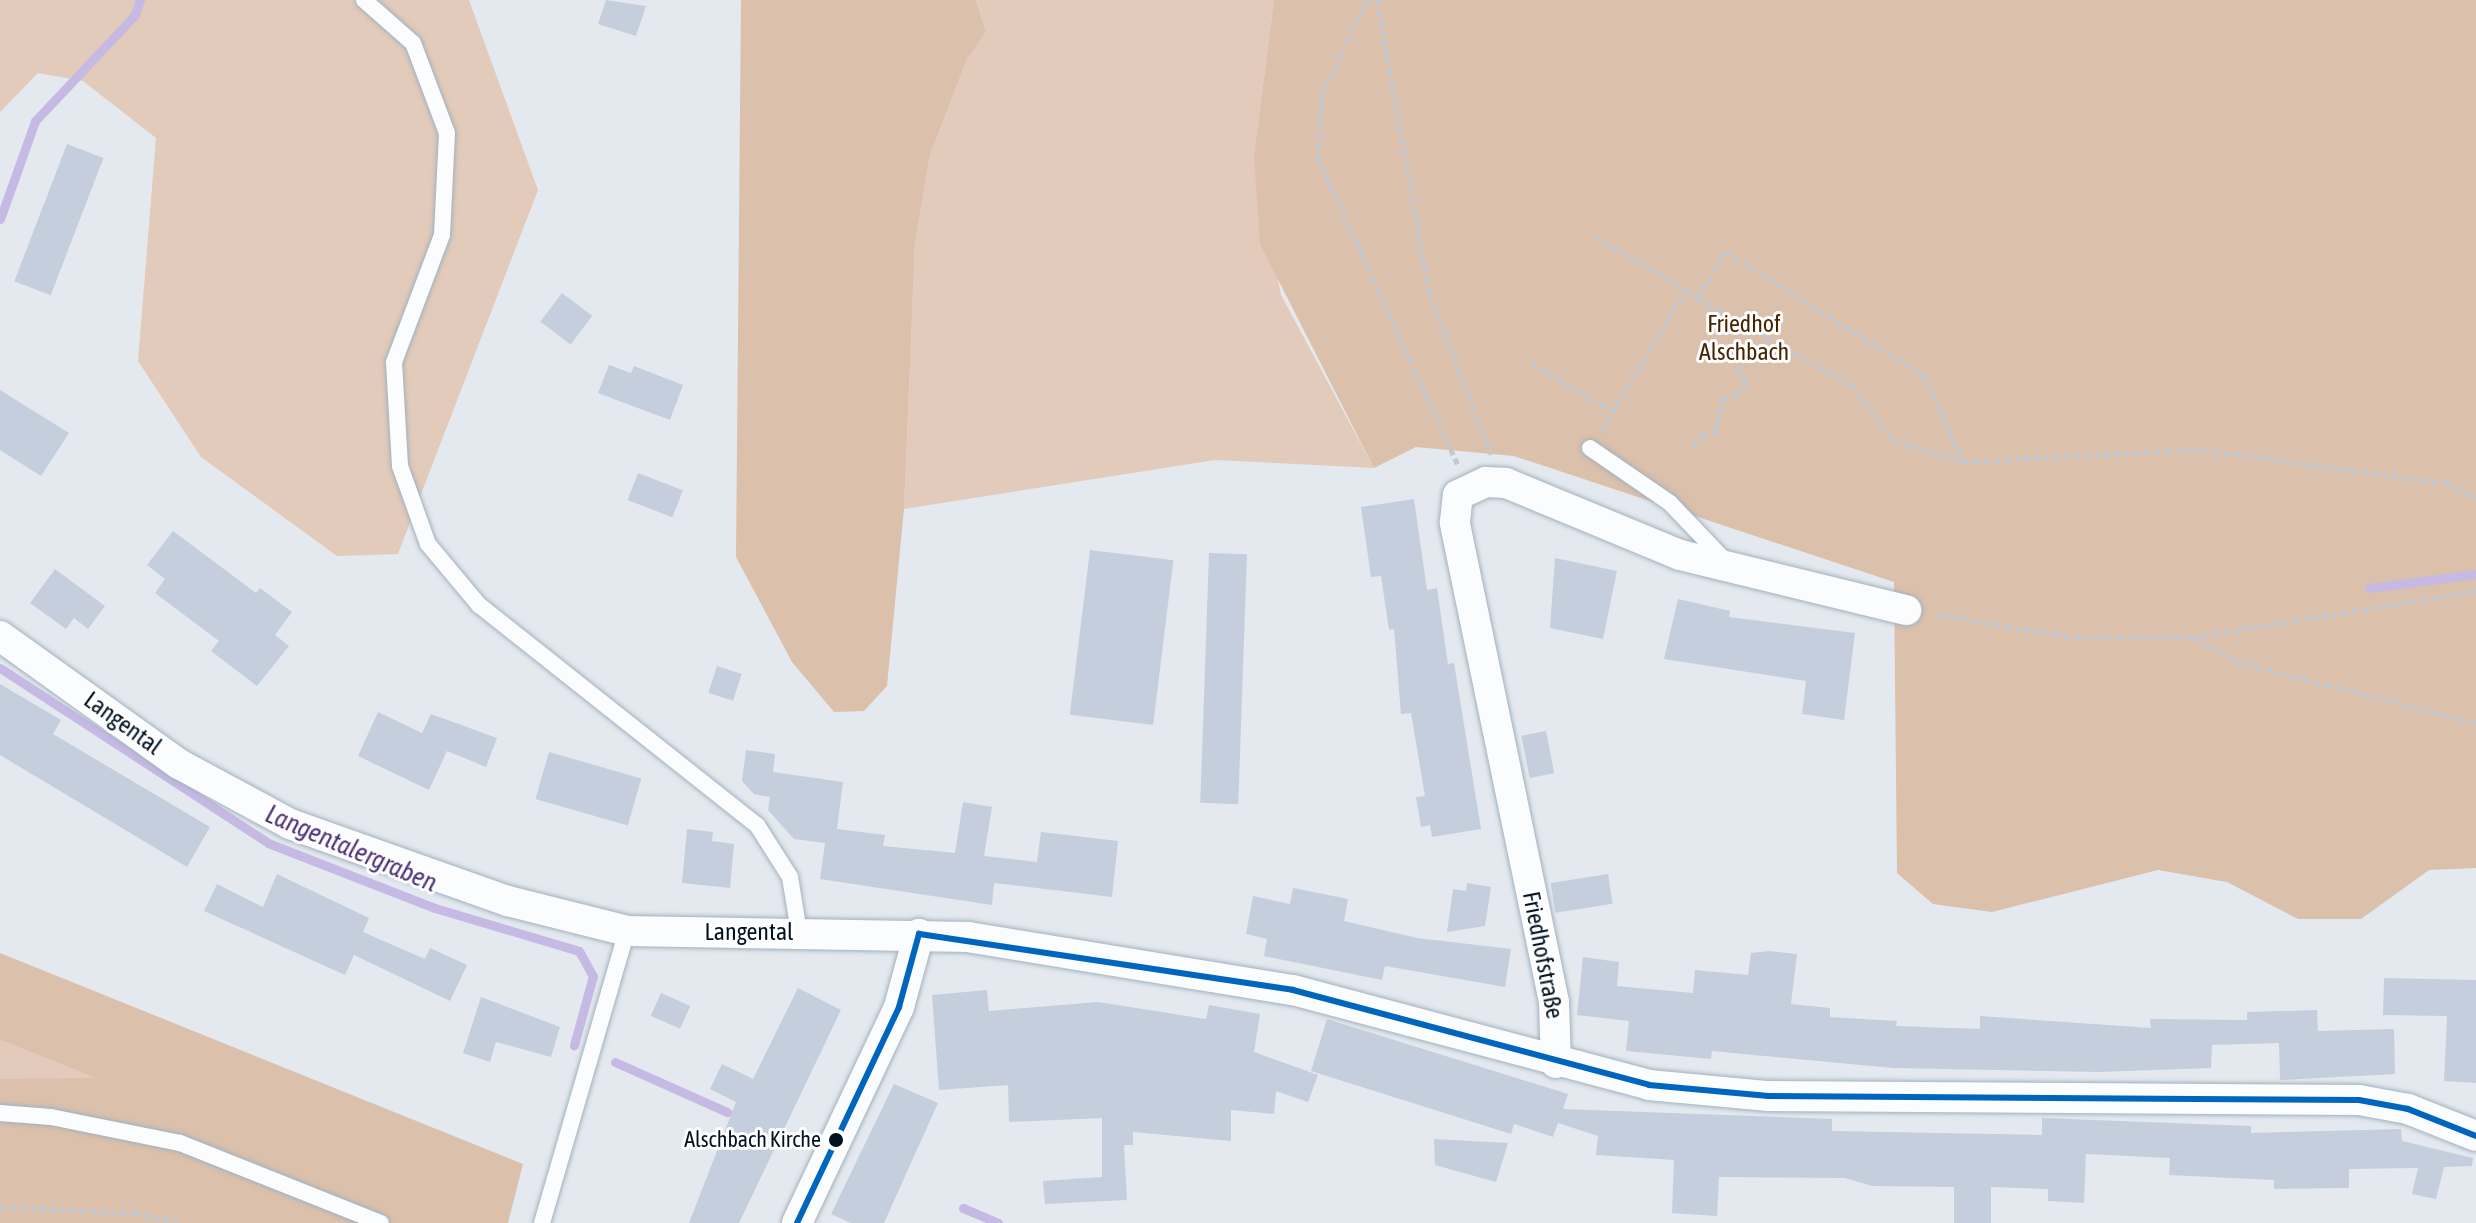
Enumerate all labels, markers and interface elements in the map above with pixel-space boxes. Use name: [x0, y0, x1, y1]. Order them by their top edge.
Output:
park label: Friedhof Alschbach: [1699, 310, 1789, 366]
street label: Langental: [79, 685, 167, 761]
water label: Langentalergraben: [261, 799, 441, 899]
street label: Friedhofstraße: [1517, 889, 1569, 1021]
street label: Langental: [705, 918, 793, 946]
place label: Alschbach Kirche: [684, 1127, 821, 1153]
marker: Alschbach Kirche: [828, 1132, 844, 1148]

